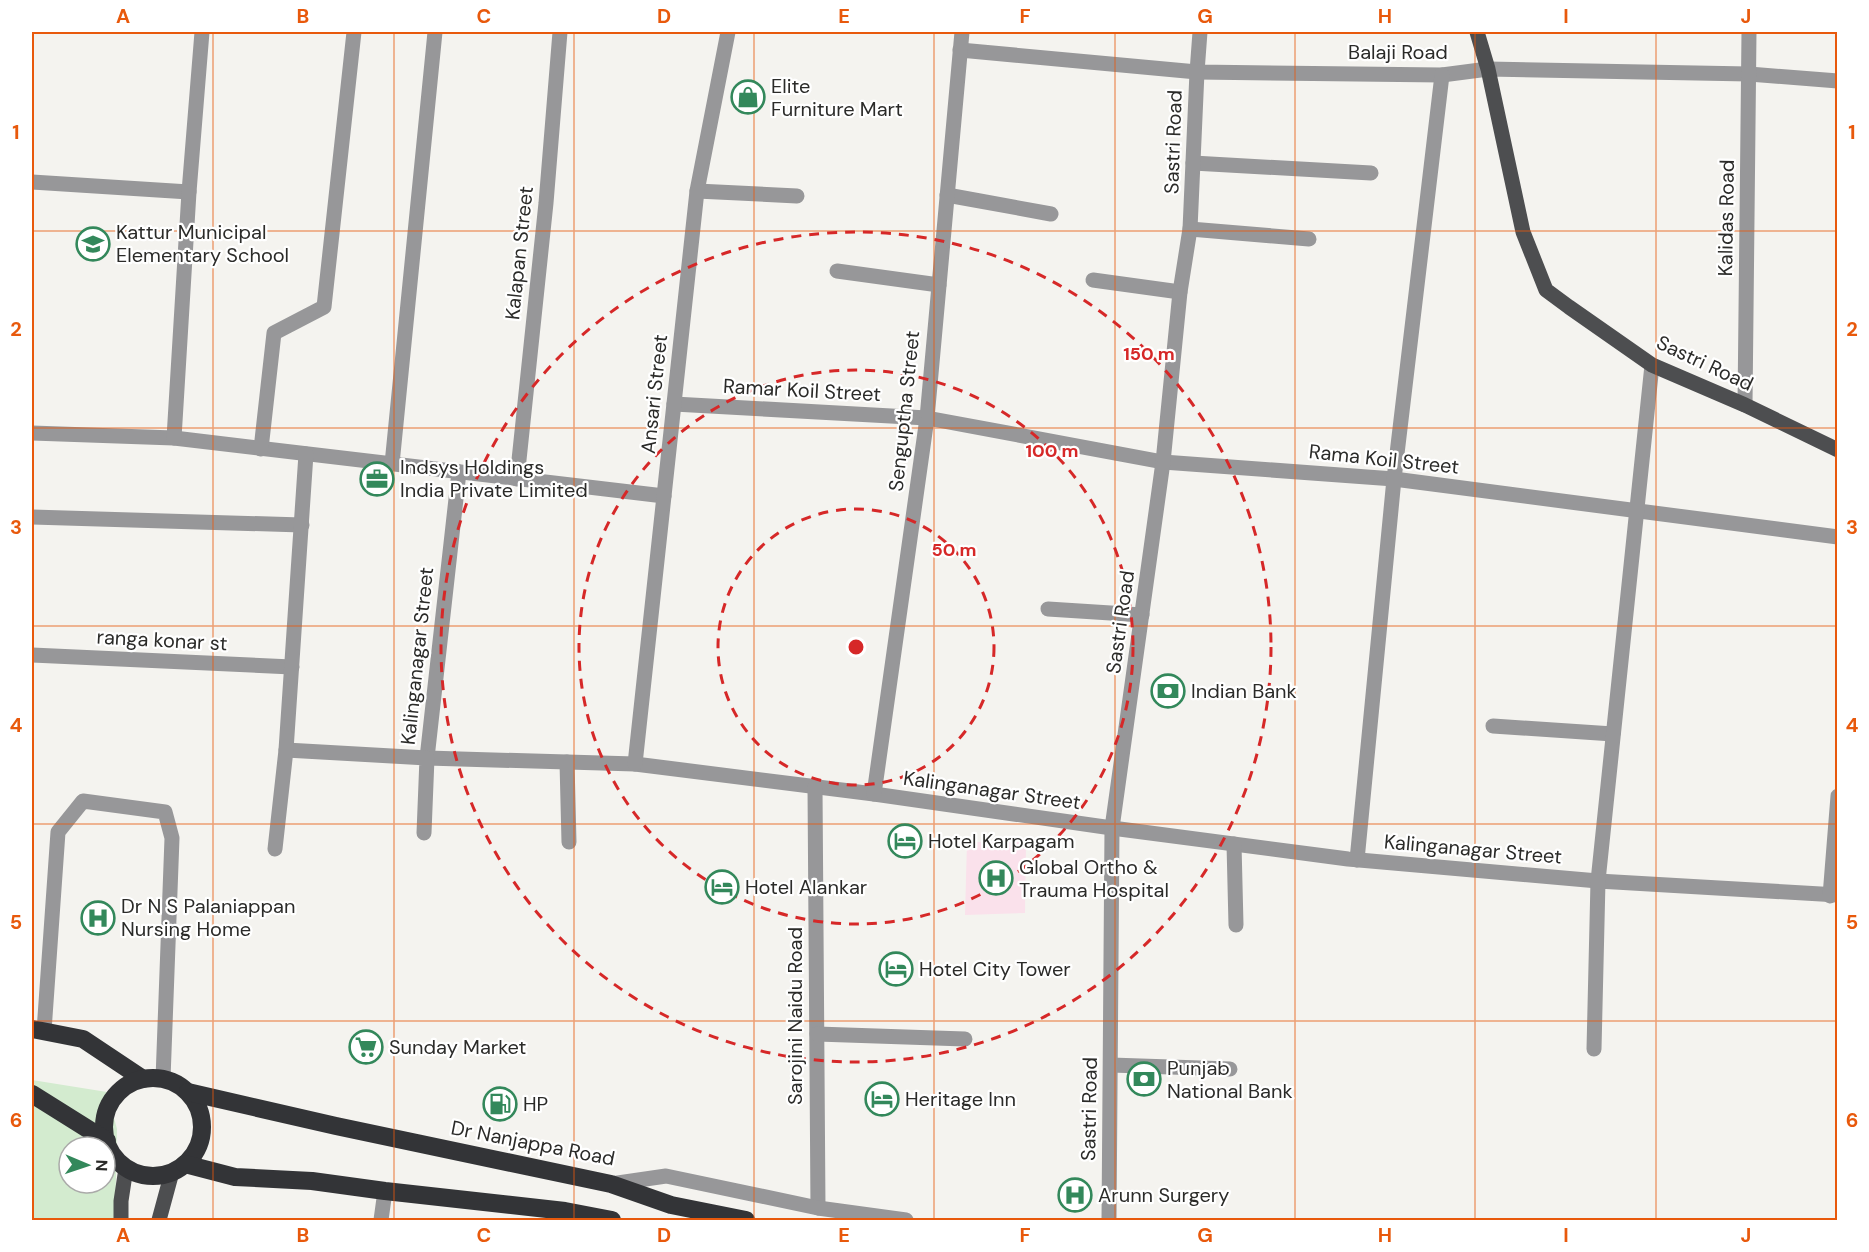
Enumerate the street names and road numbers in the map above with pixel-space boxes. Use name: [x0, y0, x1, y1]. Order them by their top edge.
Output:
street label: Balaji Road: [1348, 39, 1448, 65]
street label: Sastri Road: [1158, 90, 1188, 194]
street label: Kalidas Road: [1712, 159, 1740, 277]
street label: Kalapan Street: [499, 185, 539, 321]
street label: Senguptha Street: [883, 329, 925, 493]
street label: Sastri Road: [1652, 329, 1758, 397]
street label: Ansari Street: [635, 333, 673, 455]
street label: Ramar Koil Street: [722, 373, 882, 407]
street label: Rama Koil Street: [1308, 438, 1460, 480]
street label: Kalinganagar Street: [395, 566, 439, 746]
street label: Sastri Road: [1100, 569, 1140, 675]
street label: ranga konar st: [96, 624, 228, 656]
street label: Kalinganagar Street: [902, 765, 1082, 815]
street label: Kalinganagar Street: [1383, 828, 1563, 870]
street label: Sarojini Naidu Road: [782, 927, 808, 1105]
street label: Sastri Road: [1075, 1057, 1103, 1161]
street label: Dr Nanjappa Road: [449, 1114, 617, 1172]

